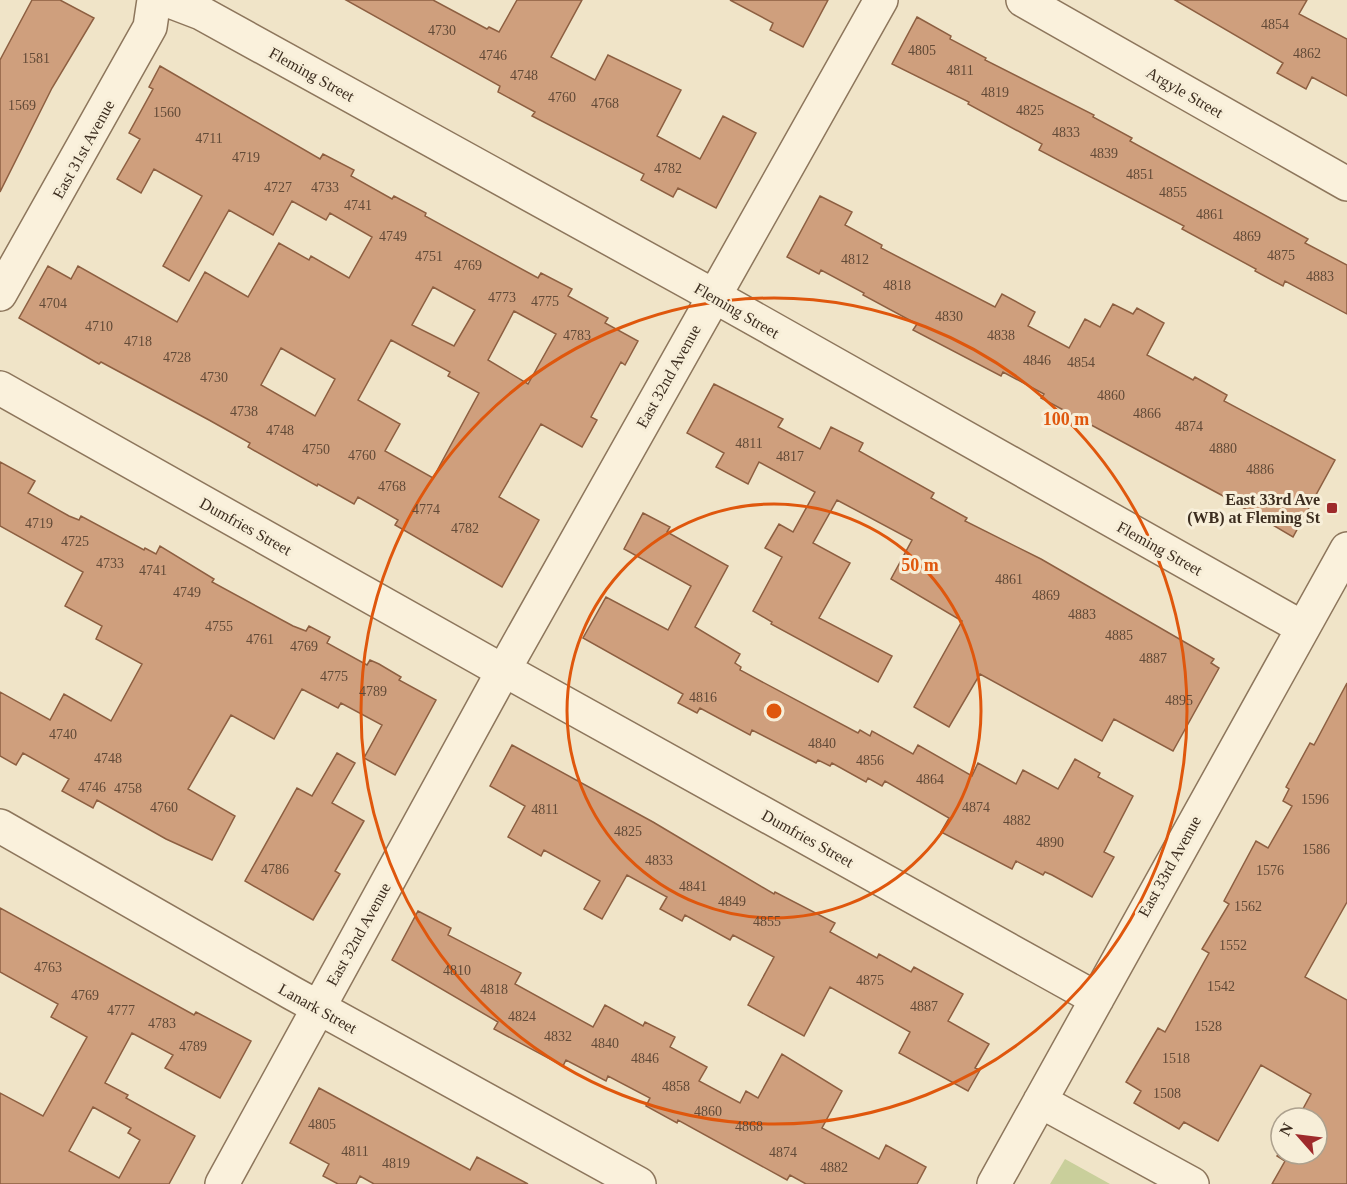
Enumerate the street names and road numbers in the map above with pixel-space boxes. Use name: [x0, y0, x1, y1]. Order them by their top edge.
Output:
street label: Fleming Street: [266, 44, 358, 106]
street label: Argyle Street: [1143, 64, 1226, 122]
street label: East 31st Avenue: [49, 97, 118, 201]
street label: Fleming Street: [691, 279, 782, 343]
street label: East 32nd Avenue: [633, 322, 704, 431]
street label: Dumfries Street: [197, 494, 295, 559]
street label: Fleming Street: [1114, 518, 1206, 580]
street label: Dumfries Street: [759, 806, 857, 871]
street label: East 33rd Avenue: [1135, 813, 1204, 920]
street label: East 32nd Avenue: [323, 880, 394, 989]
street label: Lanark Street: [276, 980, 360, 1037]

